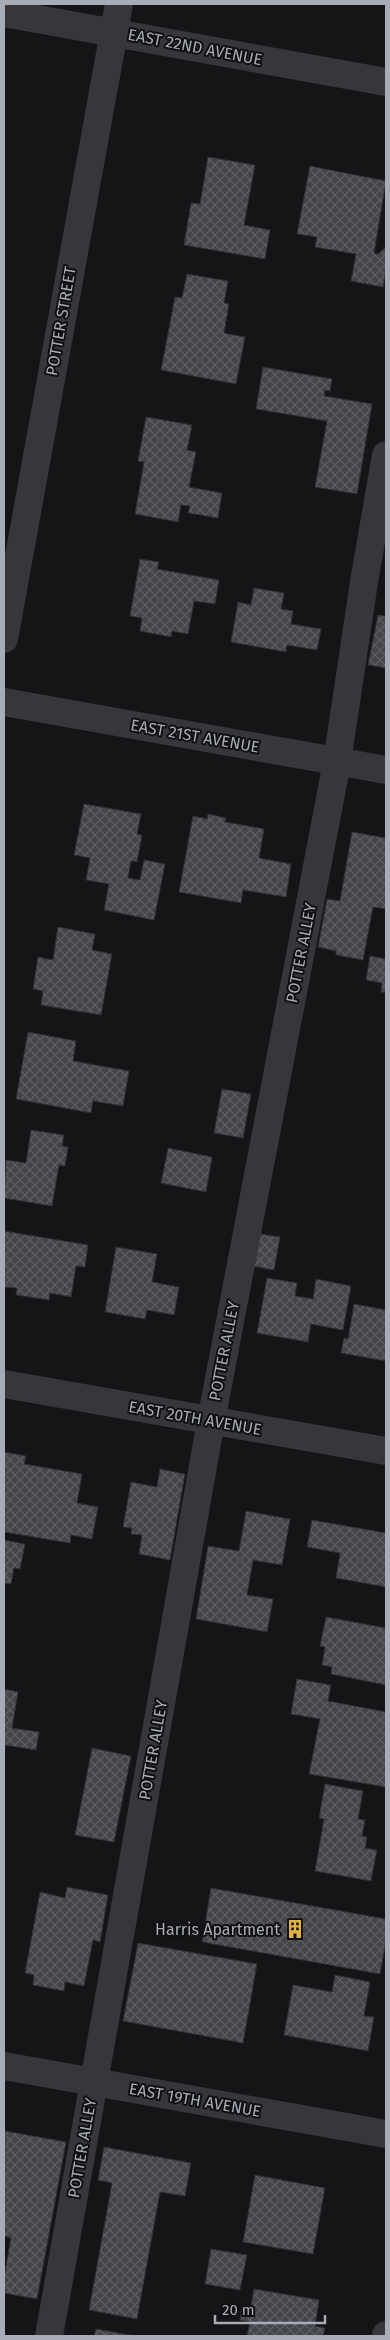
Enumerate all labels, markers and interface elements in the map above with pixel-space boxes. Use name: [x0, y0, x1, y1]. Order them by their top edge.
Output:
street label: EAST 22ND AVENUE: [126, 25, 264, 69]
street label: POTTER STREET: [42, 264, 80, 377]
street label: EAST 21ST AVENUE: [129, 715, 261, 757]
street label: POTTER ALLEY: [282, 901, 320, 1004]
street label: POTTER ALLEY: [205, 1299, 243, 1402]
street label: EAST 20TH AVENUE: [127, 1397, 263, 1439]
street label: POTTER ALLEY: [135, 1698, 171, 1801]
building icon: Harris Apartment: [284, 1918, 306, 1940]
place label: Harris Apartment: [155, 1920, 280, 1939]
street label: EAST 19TH AVENUE: [128, 2079, 262, 2121]
street label: POTTER ALLEY: [64, 2096, 100, 2199]
scale bar: [215, 2292, 325, 2324]
text: 20 m: [222, 2301, 255, 2319]

